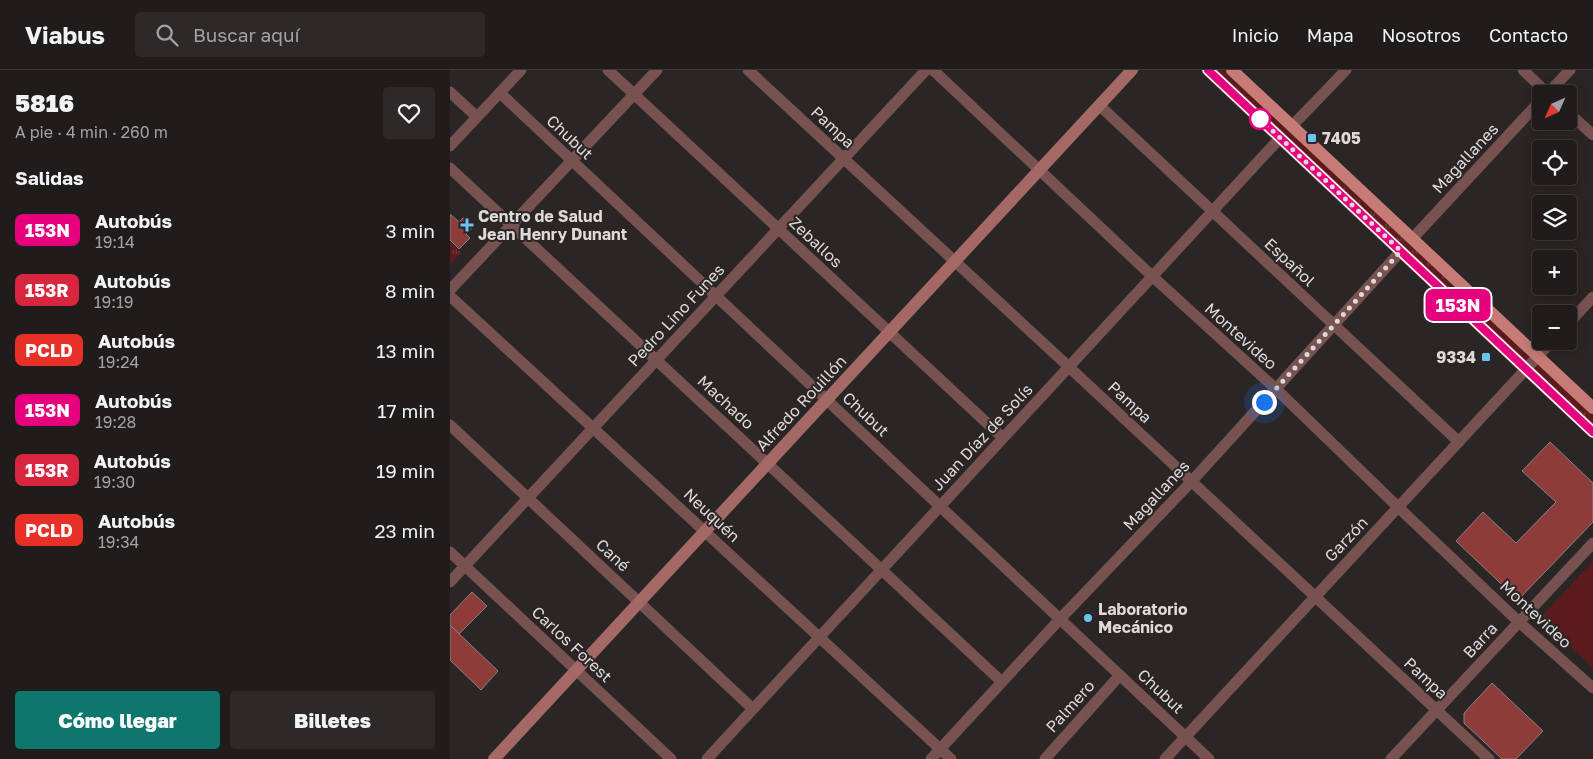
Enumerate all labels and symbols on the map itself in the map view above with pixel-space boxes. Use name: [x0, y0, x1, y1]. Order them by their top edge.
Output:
north arrow: [1532, 85, 1578, 130]
street label: Pampa: [807, 102, 859, 152]
unlabelled marker: [1249, 108, 1271, 130]
street label: Chubut: [543, 110, 597, 164]
street label: Magallanes: [1427, 119, 1503, 197]
place label: 7405: [1322, 128, 1361, 148]
marker: 7405: [1306, 132, 1318, 144]
place label: Centro de Salud Jean Henry Dunant: [478, 206, 627, 244]
street label: Zeballos: [785, 212, 847, 272]
marker: Centro de Salud Jean Henry Dunant: [460, 218, 474, 232]
street label: Español: [1261, 234, 1319, 290]
street label: Pedro Lino Funes: [623, 260, 729, 370]
line badge: 153N: [1423, 289, 1493, 321]
street label: Montevideo: [1201, 298, 1281, 374]
place label: 9334: [1436, 347, 1476, 367]
street label: Alfredo Rouillón: [752, 351, 850, 455]
marker: 9334: [1480, 351, 1492, 363]
street label: Machado: [694, 371, 758, 433]
street label: Pampa: [1104, 377, 1156, 427]
street label: Juan Díaz de Solís: [927, 379, 1037, 495]
street label: Chubut: [839, 387, 893, 441]
your location: [1252, 390, 1277, 415]
street label: Magallanes: [1118, 456, 1194, 534]
street label: Neuquén: [680, 484, 744, 546]
street label: Garzón: [1320, 512, 1372, 566]
street label: Cané: [592, 534, 634, 576]
street label: Montevideo: [1496, 576, 1576, 652]
place label: Laboratorio Mecánico: [1098, 599, 1188, 637]
street label: Carlos Forest: [528, 602, 616, 686]
marker: Laboratorio Mecánico: [1082, 612, 1094, 624]
street label: Barra: [1459, 618, 1501, 662]
street label: Pampa: [1400, 653, 1452, 703]
street label: Chubut: [1134, 664, 1188, 718]
street label: Palmero: [1041, 676, 1099, 736]

